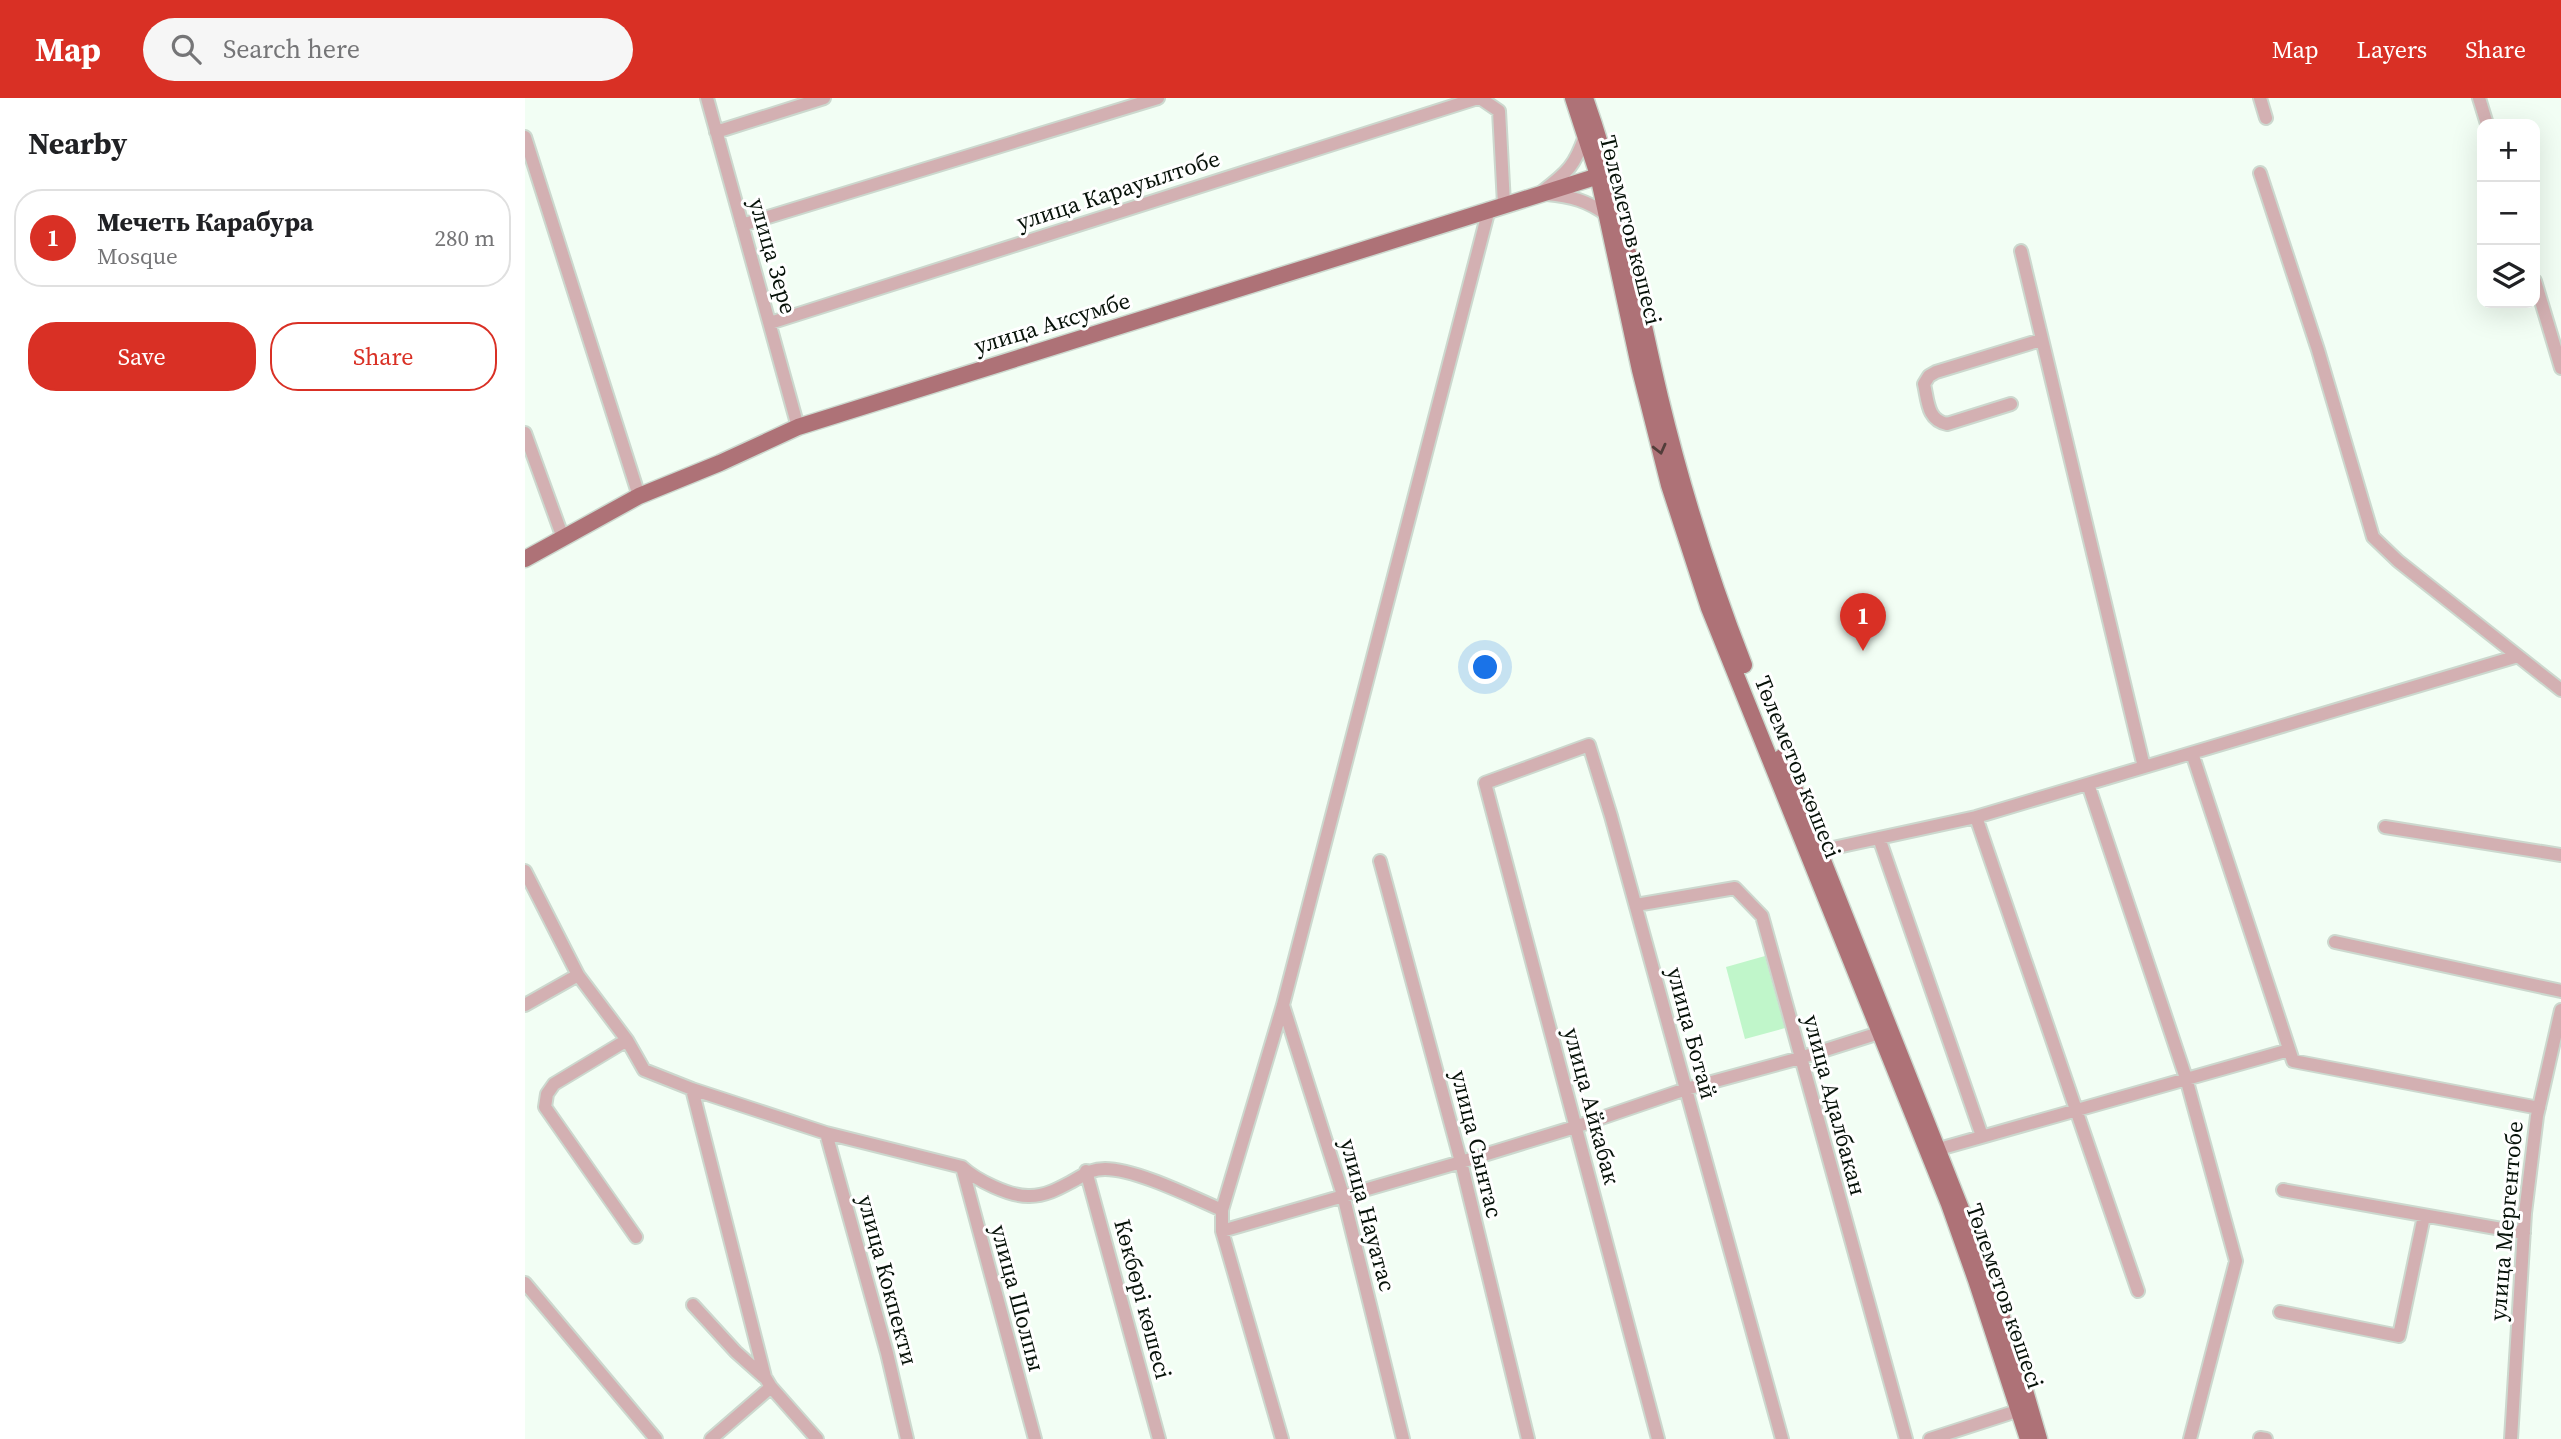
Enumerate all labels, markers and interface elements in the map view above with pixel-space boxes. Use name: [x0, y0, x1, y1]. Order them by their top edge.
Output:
search box: [143, 18, 633, 81]
text: Map: [35, 27, 101, 72]
icon: search: [167, 30, 205, 68]
text: Search here: [223, 31, 360, 67]
text: Map: [2272, 33, 2319, 66]
text: Layers: [2357, 33, 2427, 66]
text: Share: [2465, 33, 2526, 66]
map controls: [2477, 119, 2540, 308]
button: +: [2477, 119, 2540, 182]
text: Nearby: [28, 123, 127, 164]
street label: Төлеметов көшесі: [1592, 132, 1670, 328]
street label: улица Карауылтобе: [1012, 142, 1224, 238]
button: −: [2477, 182, 2540, 245]
street label: улица Зере: [741, 194, 805, 318]
text: Мечеть Карабура: [97, 204, 314, 240]
text: 1: [47, 222, 59, 254]
text: 280 m: [434, 222, 495, 254]
text: Mosque: [97, 240, 178, 272]
button: layers: [2477, 245, 2540, 308]
street label: улица Аксумбе: [970, 284, 1134, 362]
button: Save: [28, 322, 256, 391]
button: Share: [270, 322, 497, 391]
one-way arrow: [1652, 443, 1666, 455]
pin: 1: [1840, 593, 1886, 651]
your location: [1468, 650, 1502, 684]
street label: Төлеметов көшесі: [1747, 671, 1849, 863]
street label: улица Ботай: [1659, 963, 1725, 1103]
street label: улица Адалбакан: [1796, 1011, 1874, 1199]
street label: улица Айкабак: [1556, 1024, 1628, 1188]
street label: улица Сынтас: [1443, 1067, 1511, 1221]
street label: улица Мергентобе: [2481, 1120, 2531, 1322]
street label: улица Науатас: [1332, 1135, 1404, 1295]
street label: улица Кокпекти: [850, 1191, 926, 1369]
street label: Төлеметов көшесі: [1958, 1199, 2052, 1393]
street label: Көкбөрі көшесі: [1106, 1215, 1180, 1383]
street label: улица Шолпы: [983, 1221, 1053, 1375]

